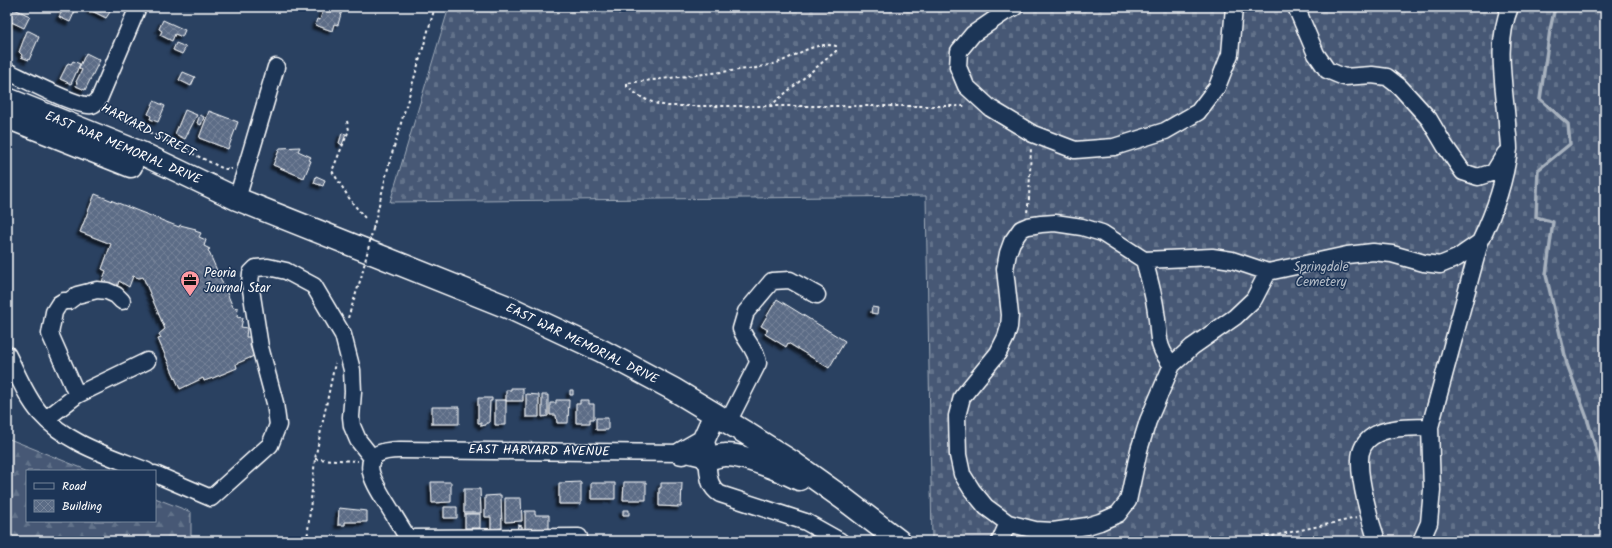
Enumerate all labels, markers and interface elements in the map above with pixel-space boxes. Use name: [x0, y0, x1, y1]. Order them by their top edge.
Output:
street label: HARVARD STREET: [97, 98, 200, 164]
street label: EAST WAR MEMORIAL DRIVE: [42, 106, 205, 191]
park label: Springdale Cemetery: [1293, 257, 1349, 293]
place label: Peoria Journal Star: [204, 263, 271, 299]
office icon: Peoria Journal Star: [179, 269, 201, 297]
street label: EAST WAR MEMORIAL DRIVE: [502, 298, 662, 390]
street label: EAST HARVARD AVENUE: [468, 439, 610, 463]
legend: [26, 470, 156, 522]
text: Road: [62, 477, 87, 496]
text: Building: [62, 497, 102, 516]

